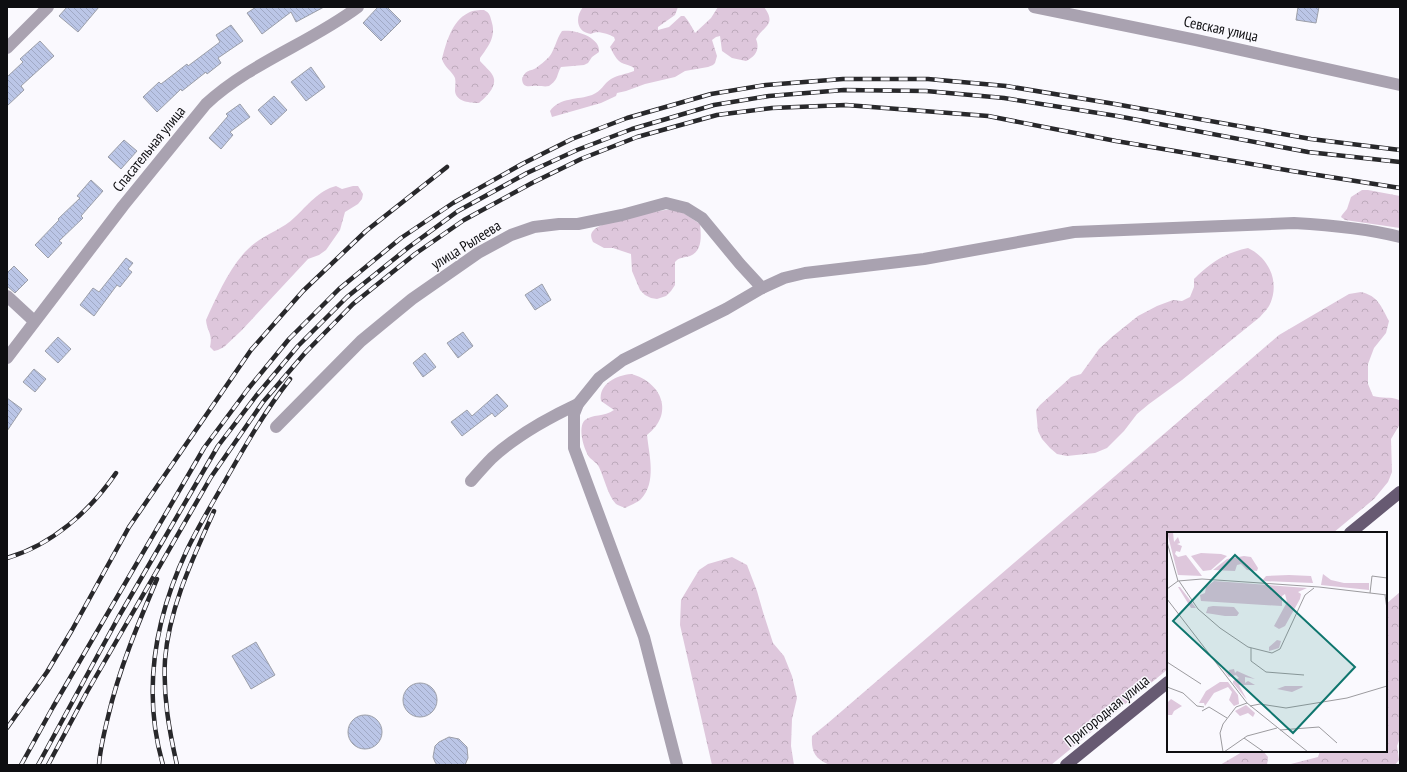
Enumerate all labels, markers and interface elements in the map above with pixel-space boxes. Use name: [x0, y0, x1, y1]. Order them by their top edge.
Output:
street label: Севская улица: [1182, 11, 1260, 46]
street label: Спасательная улица: [108, 102, 189, 196]
street label: улица Рылеева: [427, 216, 504, 274]
inset map: [1167, 532, 1387, 752]
street label: Пригородная улица: [1060, 671, 1153, 751]

